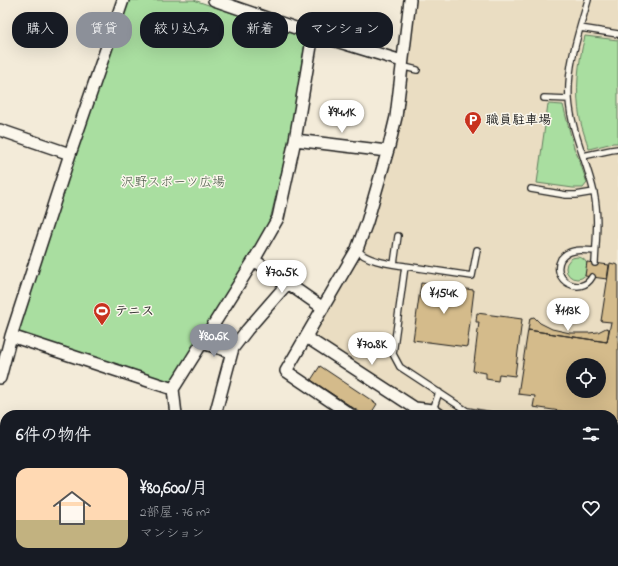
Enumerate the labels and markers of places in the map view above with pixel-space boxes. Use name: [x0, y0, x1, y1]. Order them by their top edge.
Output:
pin: ¥94.1K: [309, 100, 375, 134]
parking icon: 職員駐車場: [463, 110, 483, 135]
place label: 職員駐車場: [486, 111, 551, 130]
pin: ¥70.5K: [249, 260, 315, 294]
pin: ¥154K: [416, 281, 472, 315]
pin: ¥113K: [540, 298, 596, 332]
sports icon: テニス: [92, 301, 112, 326]
place label: テニス: [115, 302, 154, 321]
pin: ¥80.6K: [181, 324, 247, 358]
pin: ¥70.8K: [339, 332, 405, 366]

